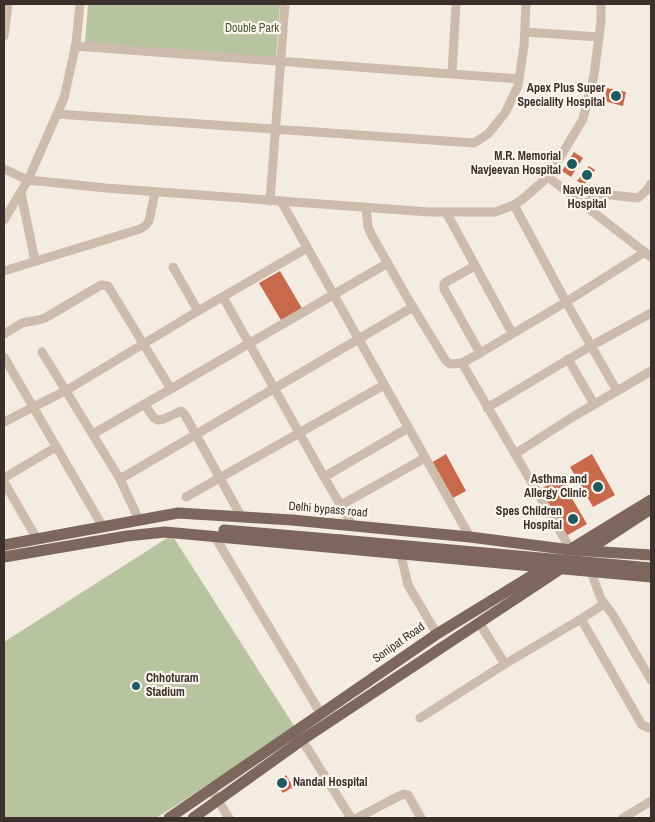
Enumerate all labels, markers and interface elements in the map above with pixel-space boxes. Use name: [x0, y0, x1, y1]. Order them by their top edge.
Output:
park label: Double Park: [225, 22, 279, 36]
place label: Apex Plus Super Speciality Hospital: [517, 82, 605, 110]
marker: Apex Plus Super Speciality Hospital: [609, 89, 623, 103]
place label: M.R. Memorial Navjeevan Hospital: [471, 150, 561, 178]
marker: M.R. Memorial Navjeevan Hospital: [565, 157, 579, 171]
marker: Navjeevan Hospital: [580, 168, 594, 182]
place label: Navjeevan Hospital: [563, 184, 611, 212]
place label: Asthma and Allergy Clinic: [524, 473, 587, 501]
marker: Asthma and Allergy Clinic: [591, 480, 605, 494]
street label: Delhi bypass road: [288, 499, 368, 521]
place label: Spes Children Hospital: [496, 505, 562, 533]
marker: Spes Children Hospital: [566, 512, 580, 526]
street label: Sonipat Road: [370, 620, 428, 666]
place label: Chhoturam Stadium: [146, 672, 198, 700]
marker: Chhoturam Stadium: [130, 680, 142, 692]
marker: Nandal Hospital: [275, 776, 289, 790]
place label: Nandal Hospital: [293, 776, 367, 790]

